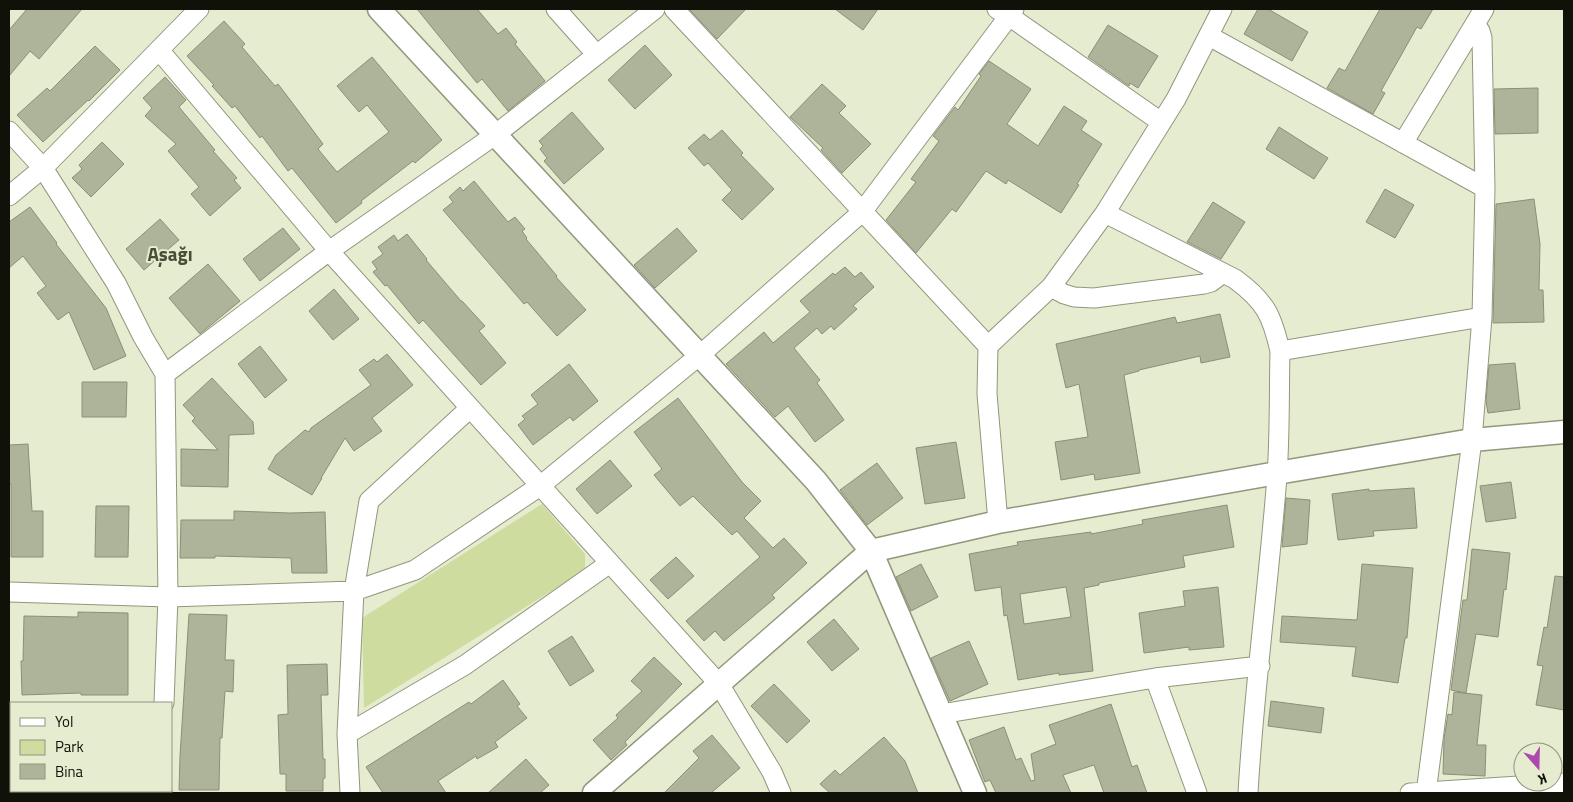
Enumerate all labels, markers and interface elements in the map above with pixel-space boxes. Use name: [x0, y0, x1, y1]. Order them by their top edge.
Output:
district label: Aşağı: [147, 239, 193, 268]
legend: [10, 702, 172, 792]
text: Yol: [55, 710, 73, 733]
text: Park: [55, 735, 84, 758]
north arrow: [1513, 742, 1563, 792]
text: Bina: [55, 760, 84, 783]
text: K: [1534, 768, 1550, 791]

